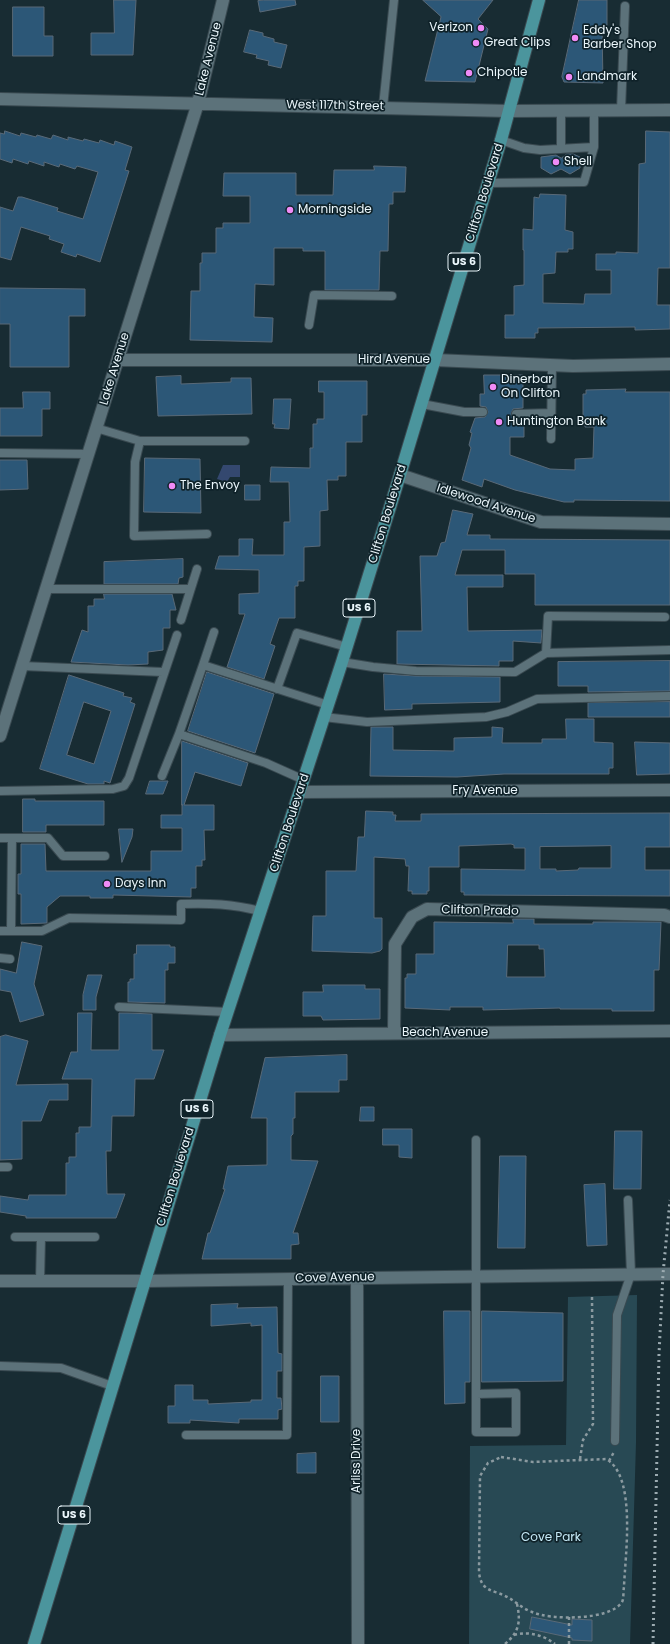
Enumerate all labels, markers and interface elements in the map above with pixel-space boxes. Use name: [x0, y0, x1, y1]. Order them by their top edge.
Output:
street label: Lake Avenue: [193, 21, 225, 97]
place label: Verizon: [429, 21, 473, 35]
marker: Verizon: [476, 23, 486, 33]
place label: Eddy's Barber Shop: [583, 24, 657, 52]
marker: Eddy's Barber Shop: [570, 33, 580, 43]
place label: Great Clips: [484, 36, 550, 50]
marker: Great Clips: [471, 38, 481, 48]
place label: Chipotle: [477, 66, 527, 80]
marker: Chipotle: [464, 68, 474, 78]
place label: Landmark: [577, 70, 637, 84]
marker: Landmark: [564, 72, 574, 82]
street label: West 117th Street: [286, 98, 384, 114]
street label: Clifton Boulevard: [463, 142, 507, 244]
place label: Shell: [564, 155, 592, 169]
marker: Shell: [551, 157, 561, 167]
place label: Morningside: [298, 203, 372, 217]
marker: Morningside: [285, 205, 295, 215]
road number: US 6: [448, 253, 480, 271]
street label: Lake Avenue: [97, 331, 133, 407]
street label: Hird Avenue: [358, 353, 430, 367]
place label: Dinerbar On Clifton: [501, 373, 560, 401]
marker: Dinerbar On Clifton: [488, 382, 498, 392]
place label: Huntington Bank: [507, 415, 606, 429]
marker: Huntington Bank: [494, 417, 504, 427]
street label: Clifton Boulevard: [366, 463, 410, 565]
place label: The Envoy: [180, 479, 240, 493]
marker: The Envoy: [167, 481, 177, 491]
street label: Idlewood Avenue: [435, 481, 537, 527]
road number: US 6: [343, 599, 375, 617]
street label: Clifton Boulevard: [267, 772, 313, 874]
street label: Fry Avenue: [452, 784, 518, 798]
place label: Days Inn: [115, 877, 166, 891]
marker: Days Inn: [102, 879, 112, 889]
street label: Clifton Prado: [441, 903, 519, 919]
street label: Beach Avenue: [402, 1026, 488, 1040]
road number: US 6: [181, 1100, 213, 1118]
street label: Clifton Boulevard: [154, 1126, 198, 1228]
street label: Cove Avenue: [295, 1270, 375, 1286]
street label: Arliss Drive: [350, 1429, 364, 1493]
road number: US 6: [58, 1506, 90, 1524]
park label: Cove Park: [521, 1531, 581, 1545]

